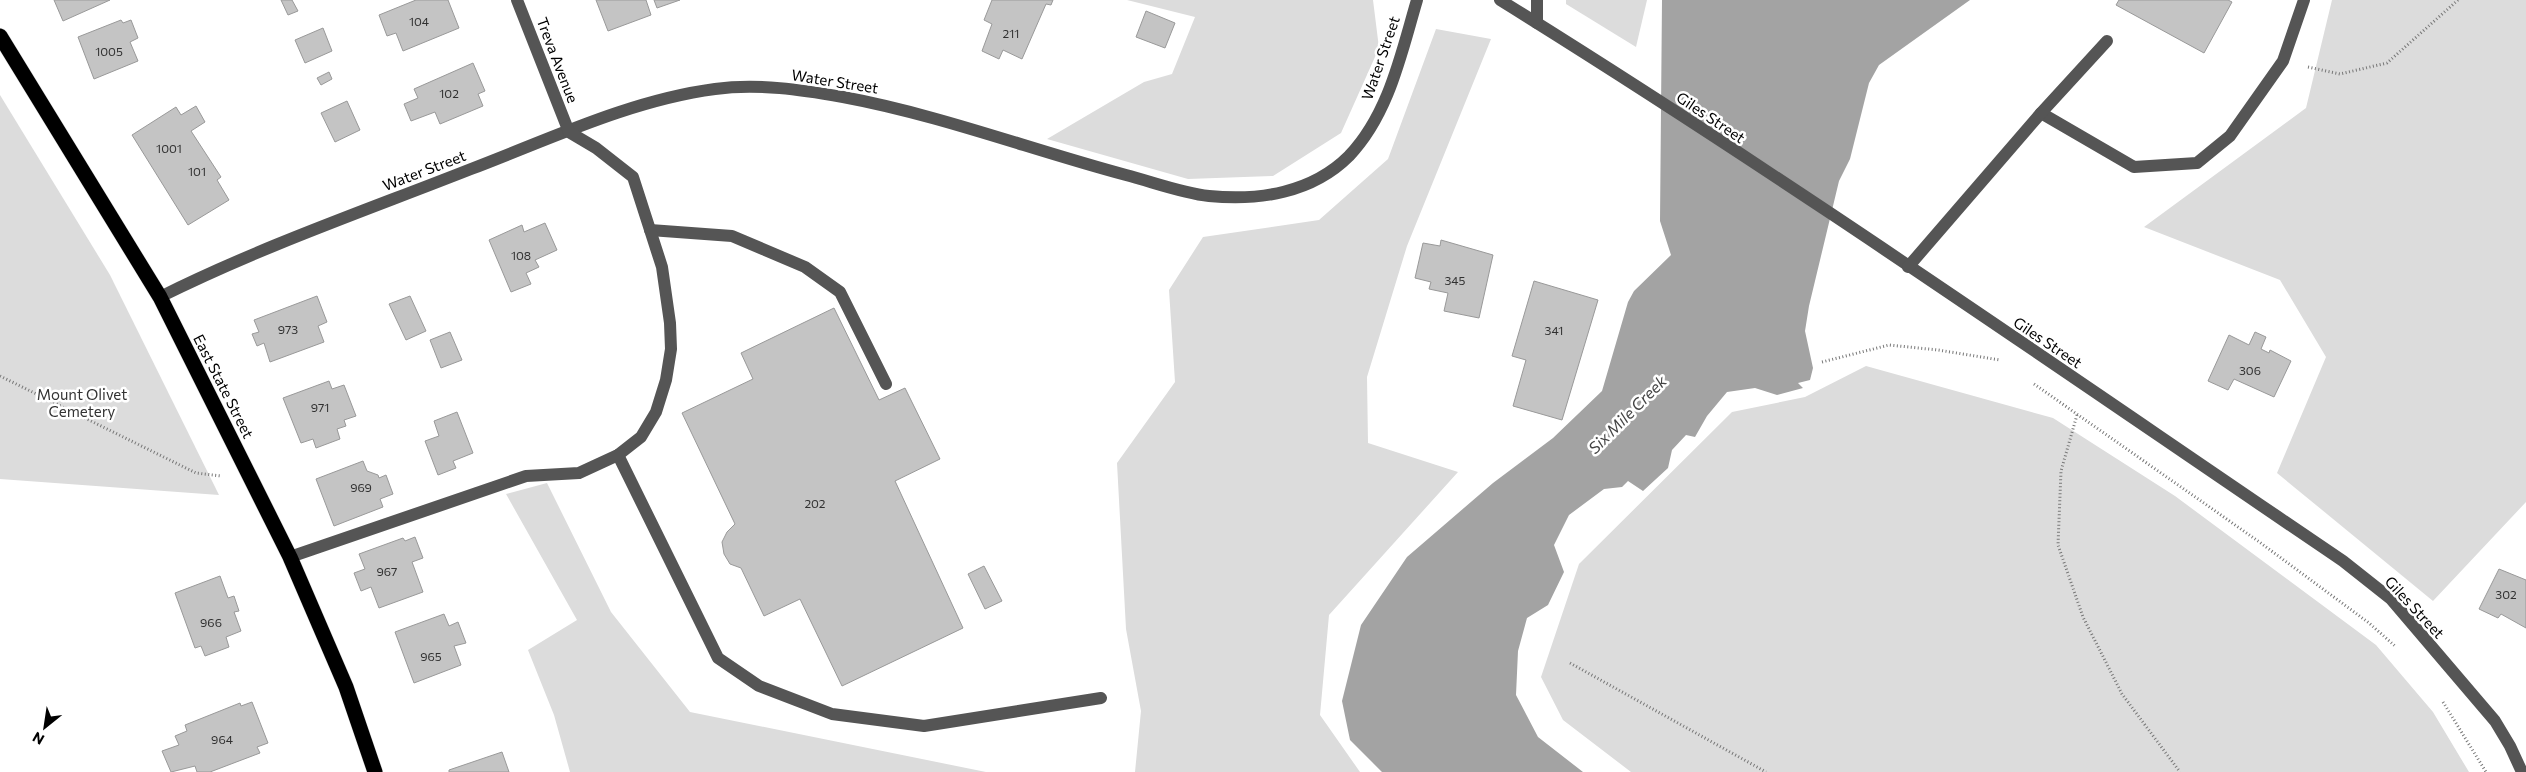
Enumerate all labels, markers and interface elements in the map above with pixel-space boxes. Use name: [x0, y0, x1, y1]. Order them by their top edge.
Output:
house number: 104: [409, 14, 429, 28]
street label: Water Street: [1357, 14, 1403, 102]
street label: Treva Avenue: [533, 15, 583, 105]
house number: 211: [1003, 26, 1019, 40]
house number: 1005: [95, 44, 123, 58]
street label: Water Street: [790, 65, 880, 97]
house number: 102: [439, 86, 459, 100]
street label: Giles Street: [1673, 88, 1749, 146]
house number: 1001: [156, 141, 182, 155]
street label: Water Street: [380, 146, 468, 194]
house number: 101: [188, 164, 206, 178]
house number: 108: [511, 248, 531, 262]
house number: 345: [1445, 273, 1466, 287]
street label: Giles Street: [2010, 313, 2086, 371]
house number: 973: [278, 322, 298, 336]
house number: 341: [1545, 323, 1563, 337]
street label: East State Street: [190, 331, 258, 441]
house number: 306: [2239, 363, 2261, 377]
water label: Six Mile Creek: [1584, 371, 1670, 457]
park label: Mount Olivet Cemetery: [37, 385, 127, 420]
house number: 971: [311, 400, 329, 414]
house number: 969: [350, 480, 372, 494]
house number: 202: [804, 496, 826, 510]
house number: 967: [377, 564, 397, 578]
street label: Giles Street: [2382, 572, 2448, 642]
house number: 302: [2495, 587, 2517, 601]
house number: 966: [200, 615, 222, 629]
house number: 965: [420, 649, 442, 663]
north arrow: [20, 702, 70, 752]
text: N: [29, 729, 47, 749]
house number: 964: [211, 732, 233, 746]

